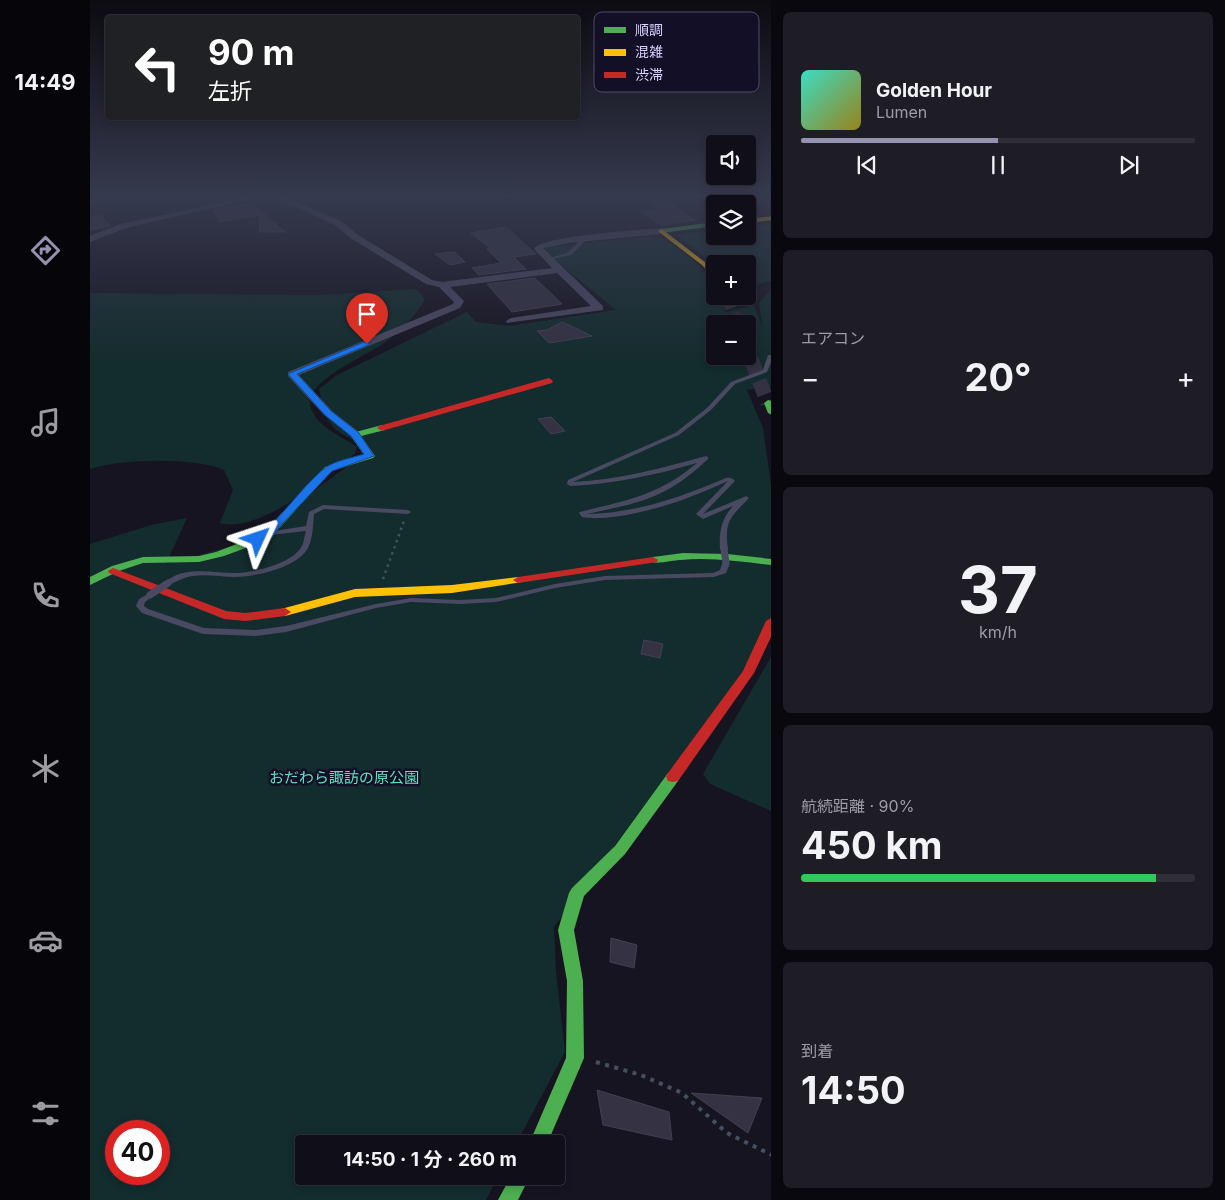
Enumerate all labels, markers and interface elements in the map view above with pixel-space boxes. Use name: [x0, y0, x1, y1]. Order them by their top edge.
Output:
legend: [594, 12, 759, 92]
text: 順調: [635, 21, 663, 38]
text: 90 m: [208, 31, 295, 73]
icon: left: [125, 35, 190, 100]
text: 混雑: [635, 43, 663, 60]
text: 渋滞: [635, 66, 663, 83]
text: 14:49: [15, 69, 75, 95]
text: 左折: [208, 78, 252, 104]
text: Golden Hour: [876, 79, 992, 102]
text: Lumen: [876, 102, 927, 122]
map controls: [706, 135, 756, 365]
button: sound: [706, 135, 756, 185]
icon: previous: [853, 151, 881, 179]
icon: pause: [984, 151, 1012, 179]
icon: next: [1115, 151, 1143, 179]
button: layers: [706, 195, 756, 245]
icon: directions: [28, 233, 63, 268]
button: +: [706, 255, 756, 305]
pin: [346, 293, 388, 344]
icon: arrive: [353, 300, 381, 328]
button: −: [706, 315, 756, 365]
text: エアコン: [801, 328, 865, 348]
text: 20°: [964, 354, 1032, 400]
text: −: [801, 361, 820, 395]
text: +: [1176, 361, 1195, 395]
icon: music: [28, 405, 63, 440]
position arrow: [231, 512, 283, 564]
text: 37: [958, 550, 1038, 629]
icon: phone: [28, 578, 63, 613]
text: km/h: [979, 622, 1017, 642]
icon: climate: [28, 751, 63, 786]
park label: おだわら諏訪の原公園: [269, 768, 419, 787]
text: 航続距離 · 90%: [801, 796, 914, 816]
text: 450 km: [801, 822, 942, 868]
icon: car: [28, 923, 63, 958]
text: 到着: [801, 1041, 833, 1061]
text: 14:50: [801, 1067, 906, 1113]
icon: filters: [28, 1096, 63, 1131]
speed limit sign: 40: [105, 1120, 170, 1185]
text: 14:50 · 1 分 · 260 m: [343, 1148, 517, 1171]

